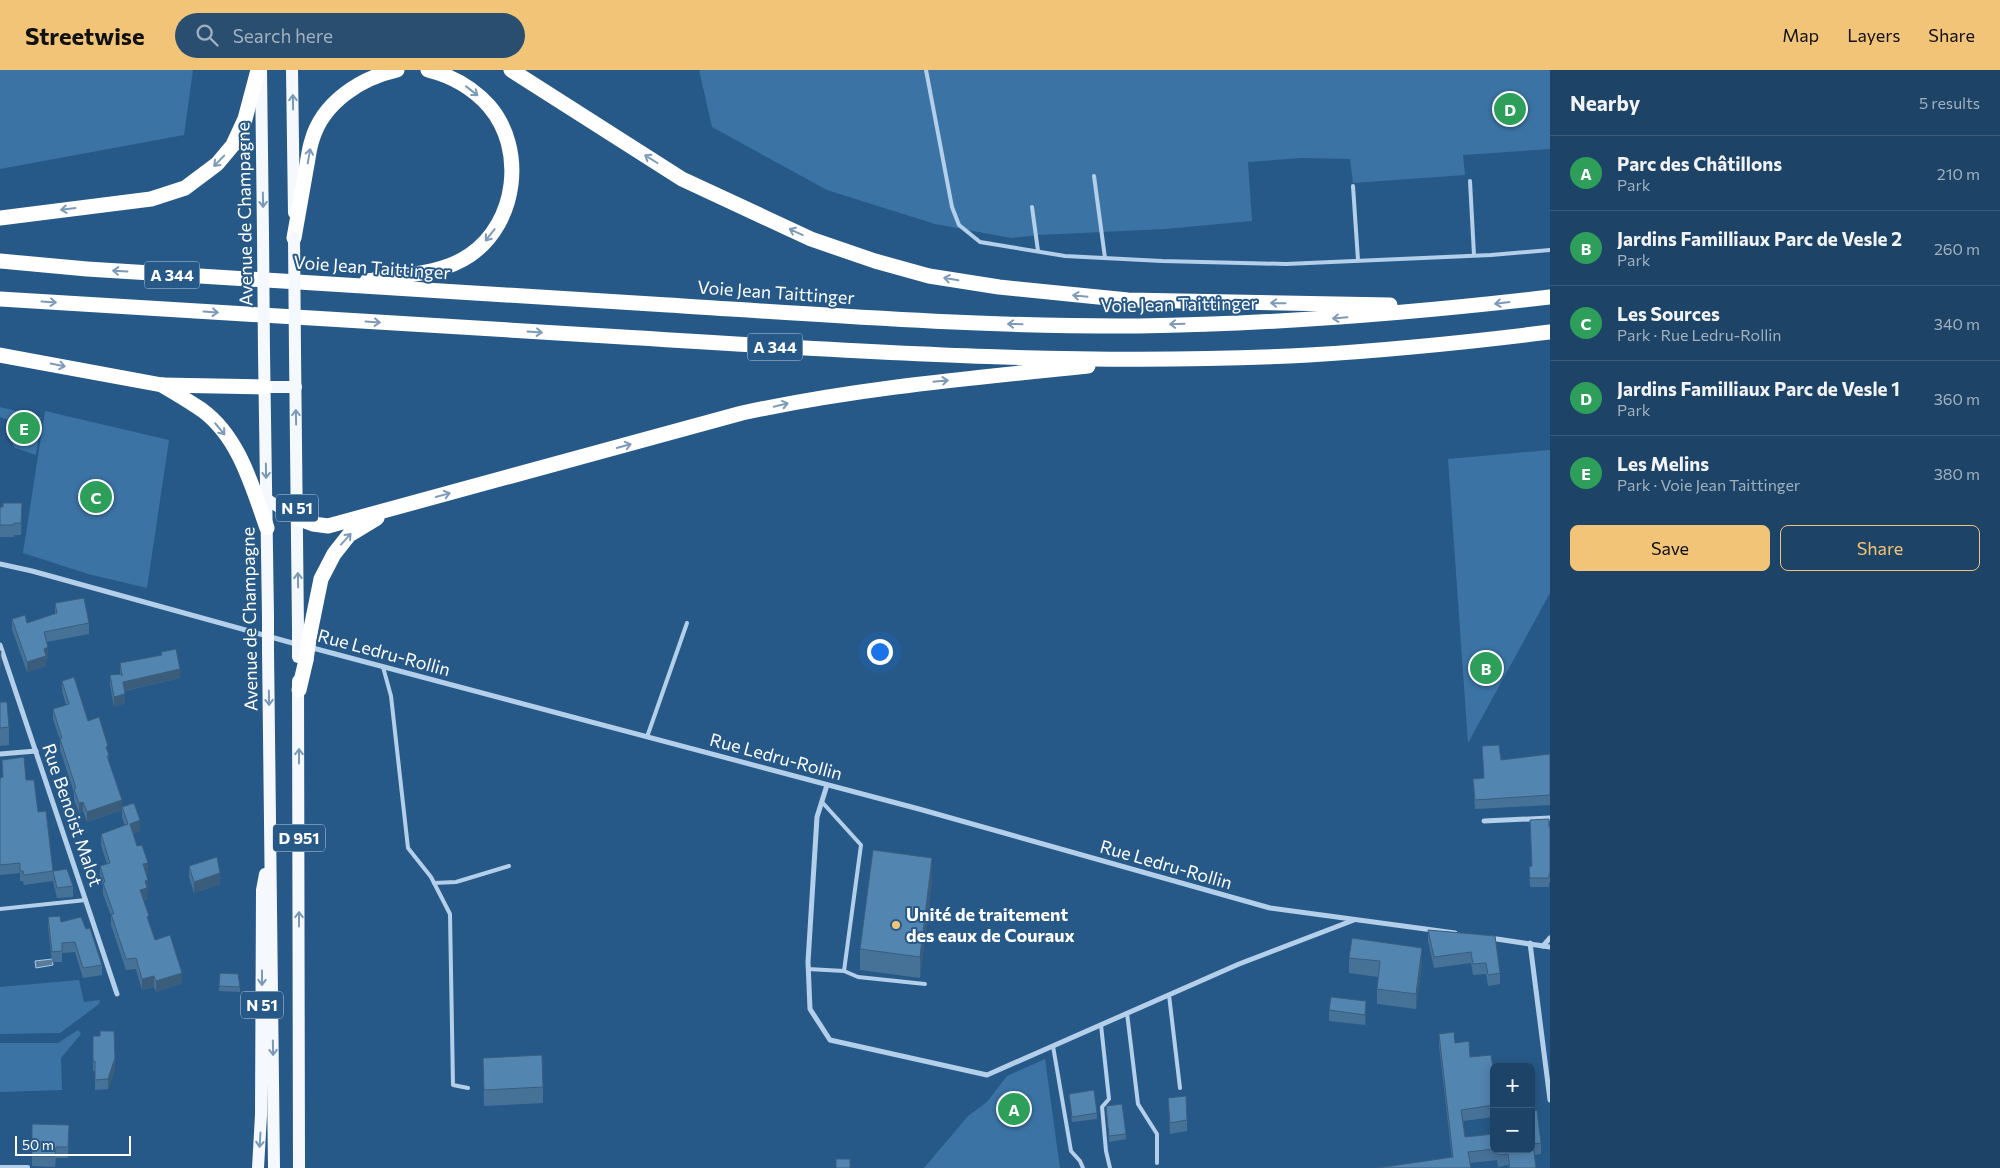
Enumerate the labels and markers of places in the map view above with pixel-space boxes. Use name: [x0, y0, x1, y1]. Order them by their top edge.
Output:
pin: D: [1494, 90, 1526, 128]
pin: E: [8, 409, 40, 447]
pin: C: [80, 478, 112, 516]
pin: B: [1470, 649, 1502, 687]
place label: Unité de traitement des eaux de Couraux: [906, 903, 1075, 946]
marker: Unité de traitement des eaux de Couraux: [890, 919, 902, 931]
pin: A: [998, 1090, 1030, 1128]

